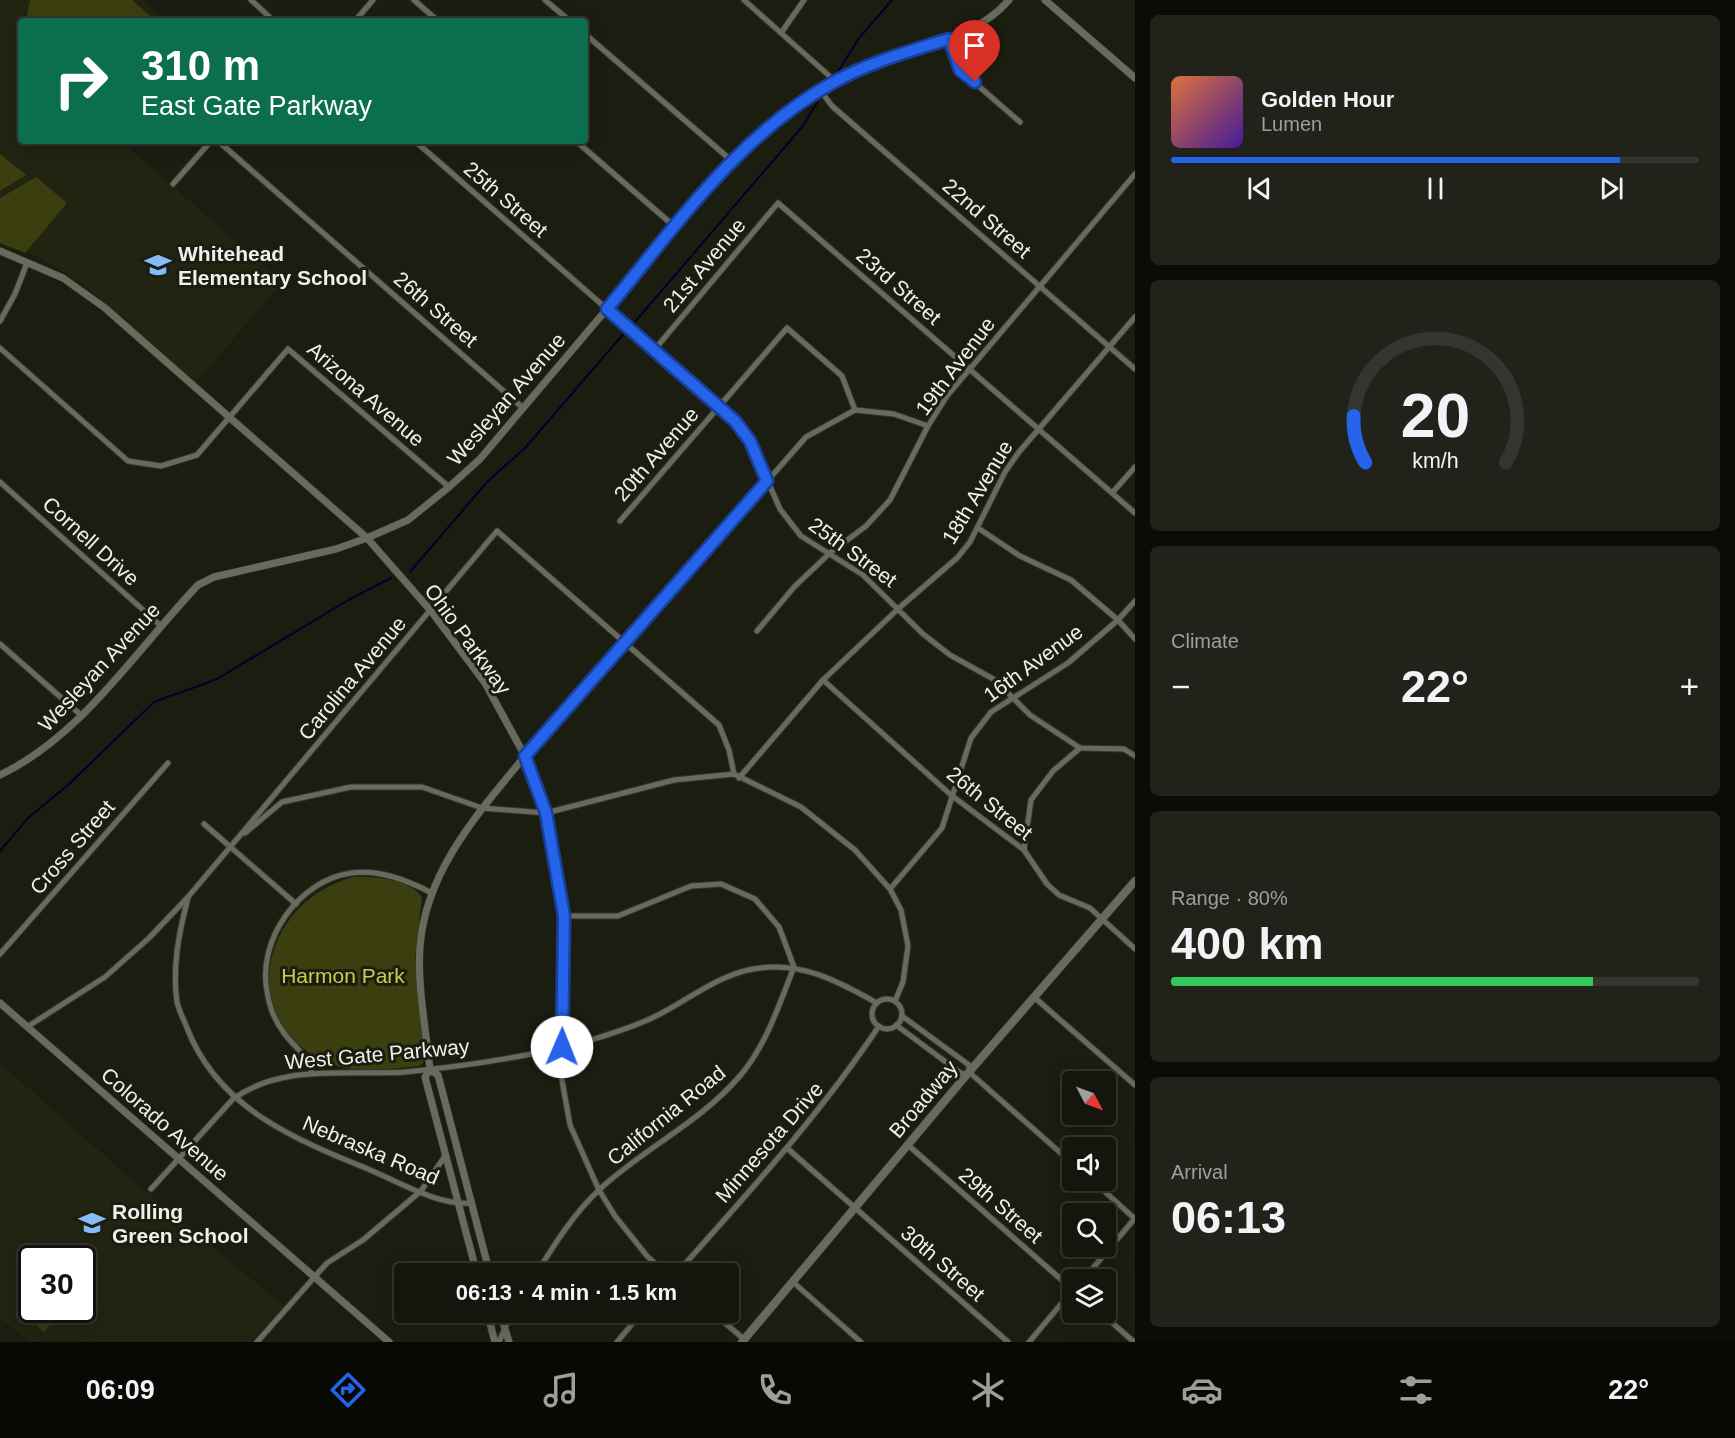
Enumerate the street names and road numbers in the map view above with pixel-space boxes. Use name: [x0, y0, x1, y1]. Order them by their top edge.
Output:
street label: 25th Street: [460, 157, 552, 241]
street label: 22nd Street: [938, 174, 1036, 262]
street label: 21st Avenue: [658, 213, 750, 317]
street label: 23rd Street: [852, 243, 946, 329]
street label: 26th Street: [390, 267, 482, 351]
street label: 19th Avenue: [911, 313, 999, 419]
street label: Wesleyan Avenue: [442, 328, 570, 470]
street label: Arizona Avenue: [303, 337, 429, 451]
street label: 20th Avenue: [609, 403, 703, 505]
street label: 18th Avenue: [937, 436, 1017, 548]
street label: Cornell Drive: [38, 492, 144, 590]
street label: 25th Street: [805, 513, 901, 592]
street label: Ohio Parkway: [420, 579, 516, 699]
street label: Wesleyan Avenue: [34, 598, 164, 736]
street label: Carolina Avenue: [294, 612, 410, 744]
street label: 16th Avenue: [979, 619, 1087, 707]
street label: 26th Street: [943, 762, 1037, 844]
street label: Cross Street: [25, 795, 119, 899]
street label: West Gate Parkway: [284, 1034, 471, 1074]
street label: Broadway: [884, 1055, 962, 1142]
street label: California Road: [603, 1061, 729, 1169]
street label: Colorado Avenue: [97, 1063, 233, 1185]
street label: Minnesota Drive: [711, 1077, 827, 1207]
street label: Nebraska Road: [299, 1111, 443, 1189]
street label: 29th Street: [955, 1163, 1047, 1247]
street label: 30th Street: [897, 1221, 989, 1305]

